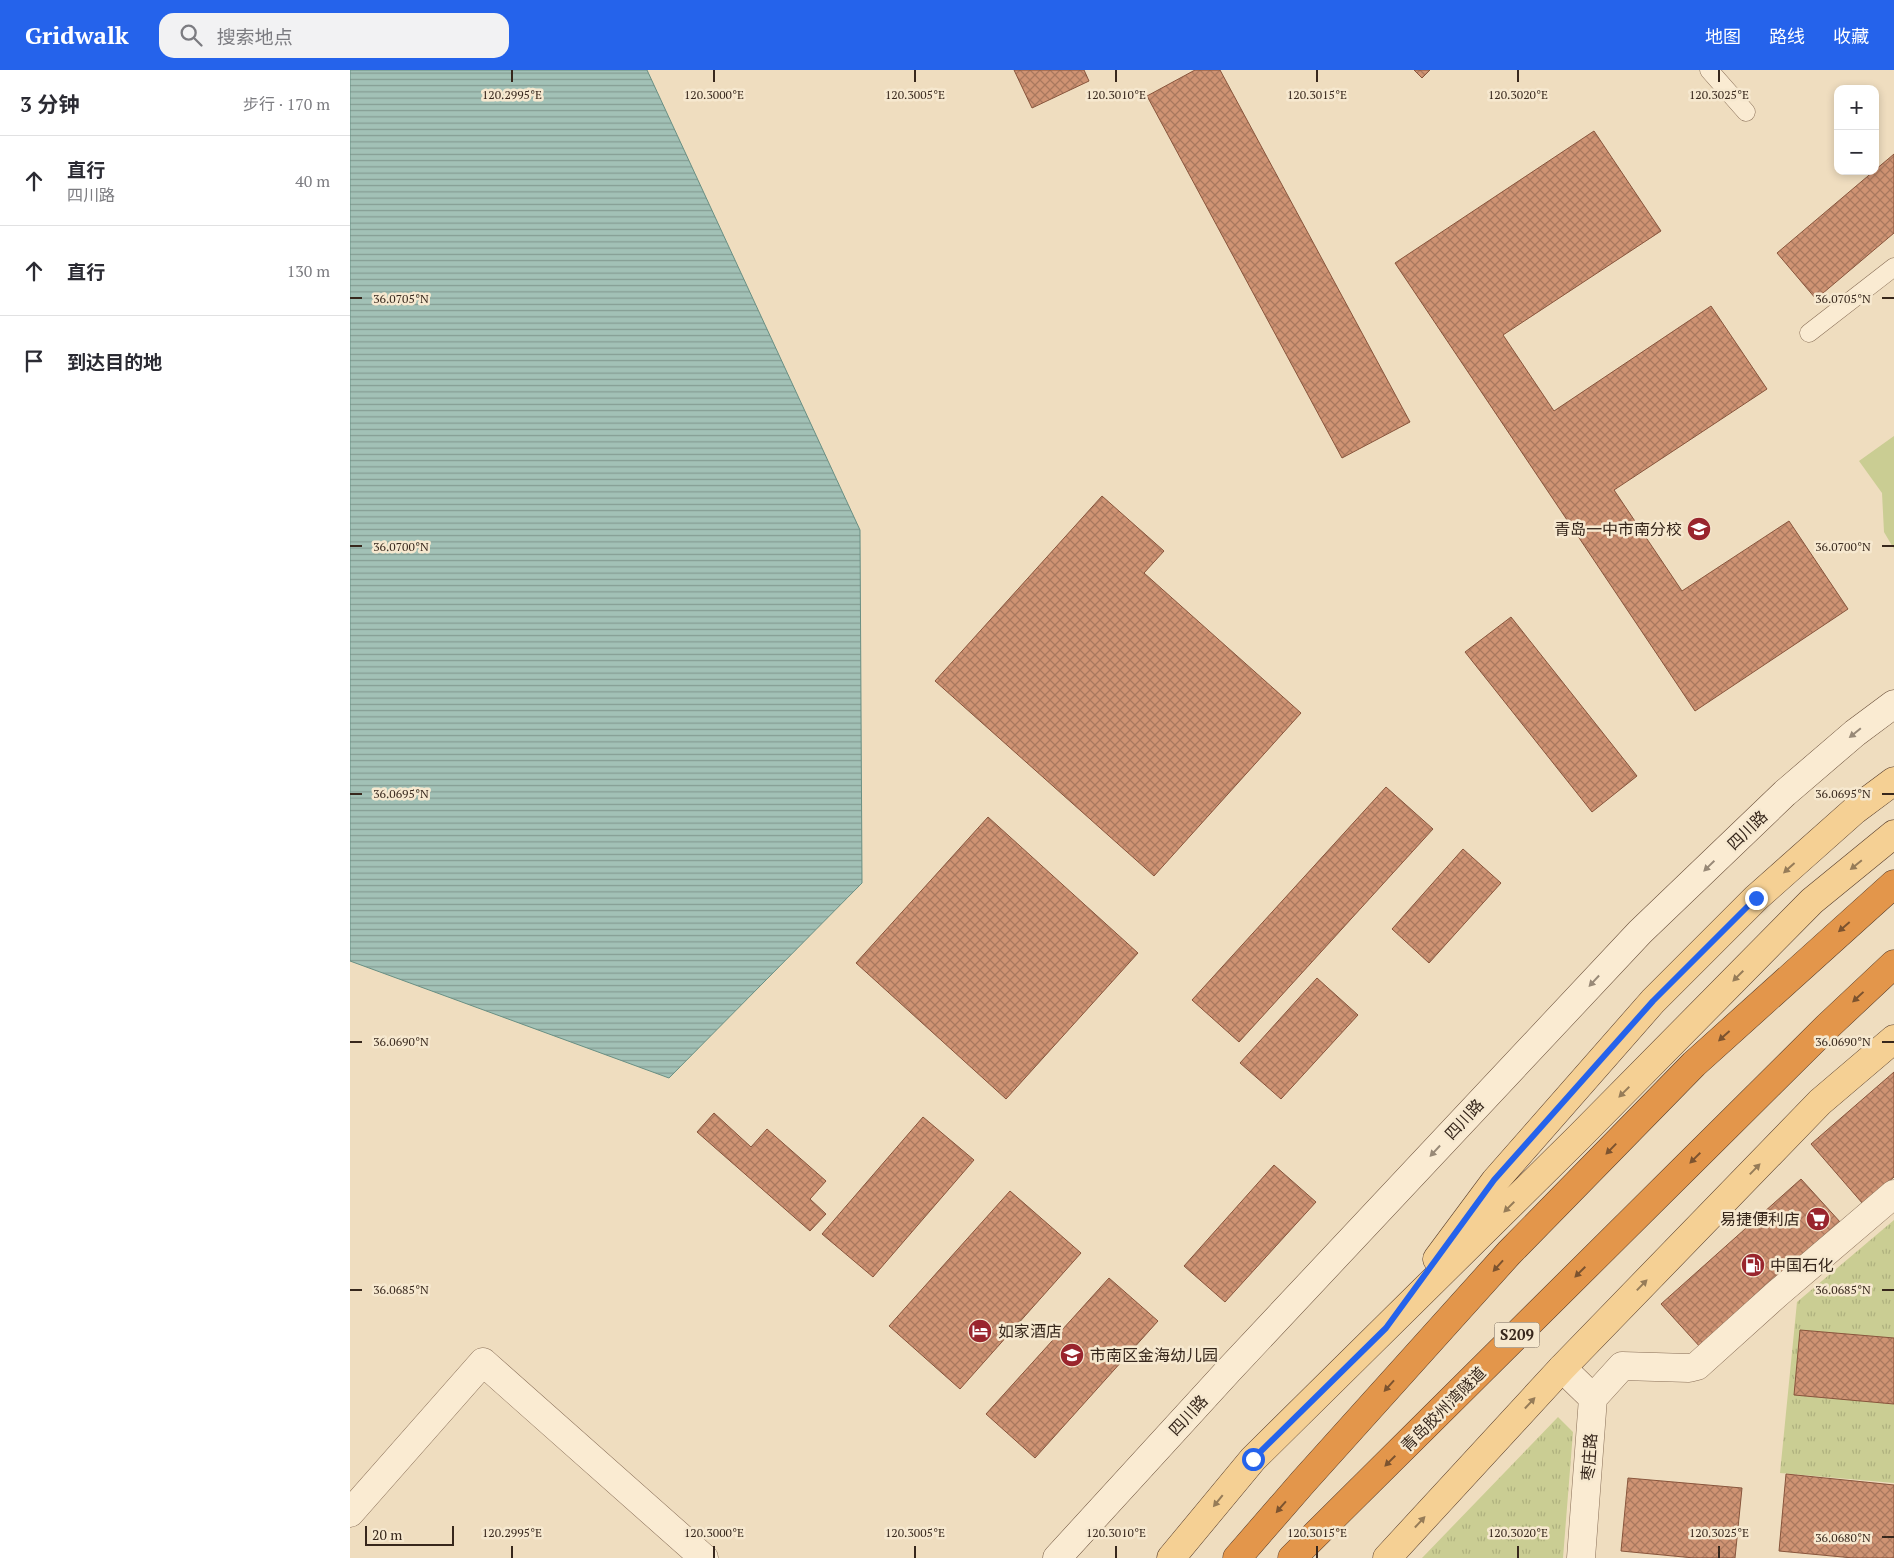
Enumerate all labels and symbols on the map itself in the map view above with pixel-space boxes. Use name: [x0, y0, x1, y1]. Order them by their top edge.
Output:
text: 120.2995°E: [482, 87, 542, 102]
text: 120.3000°E: [684, 87, 744, 102]
text: 120.3005°E: [885, 87, 945, 102]
text: 120.3010°E: [1086, 87, 1146, 102]
text: 120.3015°E: [1287, 87, 1347, 102]
text: 120.3020°E: [1488, 87, 1548, 102]
text: 120.3025°E: [1689, 87, 1749, 102]
text: 36.0705°N: [373, 291, 429, 306]
text: 36.0705°N: [1815, 291, 1871, 306]
school or university icon: 青岛一中市南分校: [1686, 516, 1712, 542]
place label: 青岛一中市南分校: [1554, 518, 1682, 540]
text: 36.0700°N: [373, 539, 429, 554]
text: 36.0700°N: [1815, 539, 1871, 554]
one-way arrow: [1849, 728, 1862, 739]
text: 36.0695°N: [373, 786, 429, 801]
text: 36.0695°N: [1815, 786, 1871, 801]
street label: 四川路: [1722, 805, 1772, 855]
one-way arrow: [1703, 860, 1715, 872]
one-way arrow: [1850, 860, 1863, 871]
one-way arrow: [1784, 862, 1796, 874]
route end: [1745, 887, 1768, 910]
one-way arrow: [1838, 922, 1851, 933]
one-way arrow: [1732, 970, 1744, 982]
one-way arrow: [1588, 975, 1600, 987]
one-way arrow: [1853, 991, 1865, 1003]
one-way arrow: [1717, 1031, 1730, 1042]
text: 36.0690°N: [373, 1034, 429, 1049]
text: 36.0690°N: [1815, 1034, 1871, 1049]
one-way arrow: [1618, 1086, 1630, 1098]
street label: 四川路: [1440, 1094, 1488, 1144]
one-way arrow: [1605, 1142, 1617, 1154]
one-way arrow: [1429, 1144, 1441, 1156]
one-way arrow: [1689, 1152, 1701, 1164]
one-way arrow: [1749, 1163, 1761, 1175]
one-way arrow: [1503, 1201, 1515, 1213]
supermarket icon: 易捷便利店: [1805, 1206, 1831, 1232]
place label: 易捷便利店: [1720, 1208, 1800, 1230]
fuel station icon: 中国石化: [1740, 1252, 1766, 1278]
place label: 中国石化: [1770, 1254, 1834, 1276]
one-way arrow: [1492, 1259, 1504, 1271]
one-way arrow: [1574, 1266, 1586, 1278]
one-way arrow: [1636, 1280, 1648, 1292]
text: 36.0685°N: [373, 1282, 429, 1297]
text: 36.0685°N: [1815, 1282, 1871, 1297]
hotel icon: 如家酒店: [967, 1318, 993, 1344]
place label: 如家酒店: [998, 1320, 1062, 1342]
road number: S209: [1494, 1322, 1540, 1348]
school or university icon: 市南区金海幼儿园: [1059, 1342, 1085, 1368]
place label: 市南区金海幼儿园: [1090, 1344, 1218, 1366]
street label: 青岛胶州湾隧道: [1396, 1362, 1490, 1456]
one-way arrow: [1383, 1380, 1395, 1392]
street label: 四川路: [1164, 1390, 1212, 1440]
one-way arrow: [1524, 1397, 1536, 1409]
street label: 枣庄路: [1576, 1432, 1602, 1482]
route start: [1242, 1448, 1265, 1471]
one-way arrow: [1384, 1455, 1396, 1467]
one-way arrow: [1212, 1495, 1223, 1508]
one-way arrow: [1275, 1501, 1286, 1514]
one-way arrow: [1414, 1517, 1426, 1529]
scale bar: [365, 1523, 454, 1546]
text: 120.2995°E: [482, 1525, 542, 1540]
text: 120.3000°E: [684, 1525, 744, 1540]
text: 120.3005°E: [885, 1525, 945, 1540]
text: 120.3010°E: [1086, 1525, 1146, 1540]
text: 120.3015°E: [1287, 1525, 1347, 1540]
text: 120.3020°E: [1488, 1525, 1548, 1540]
text: 120.3025°E: [1689, 1525, 1749, 1540]
text: 36.0680°N: [1815, 1530, 1871, 1545]

